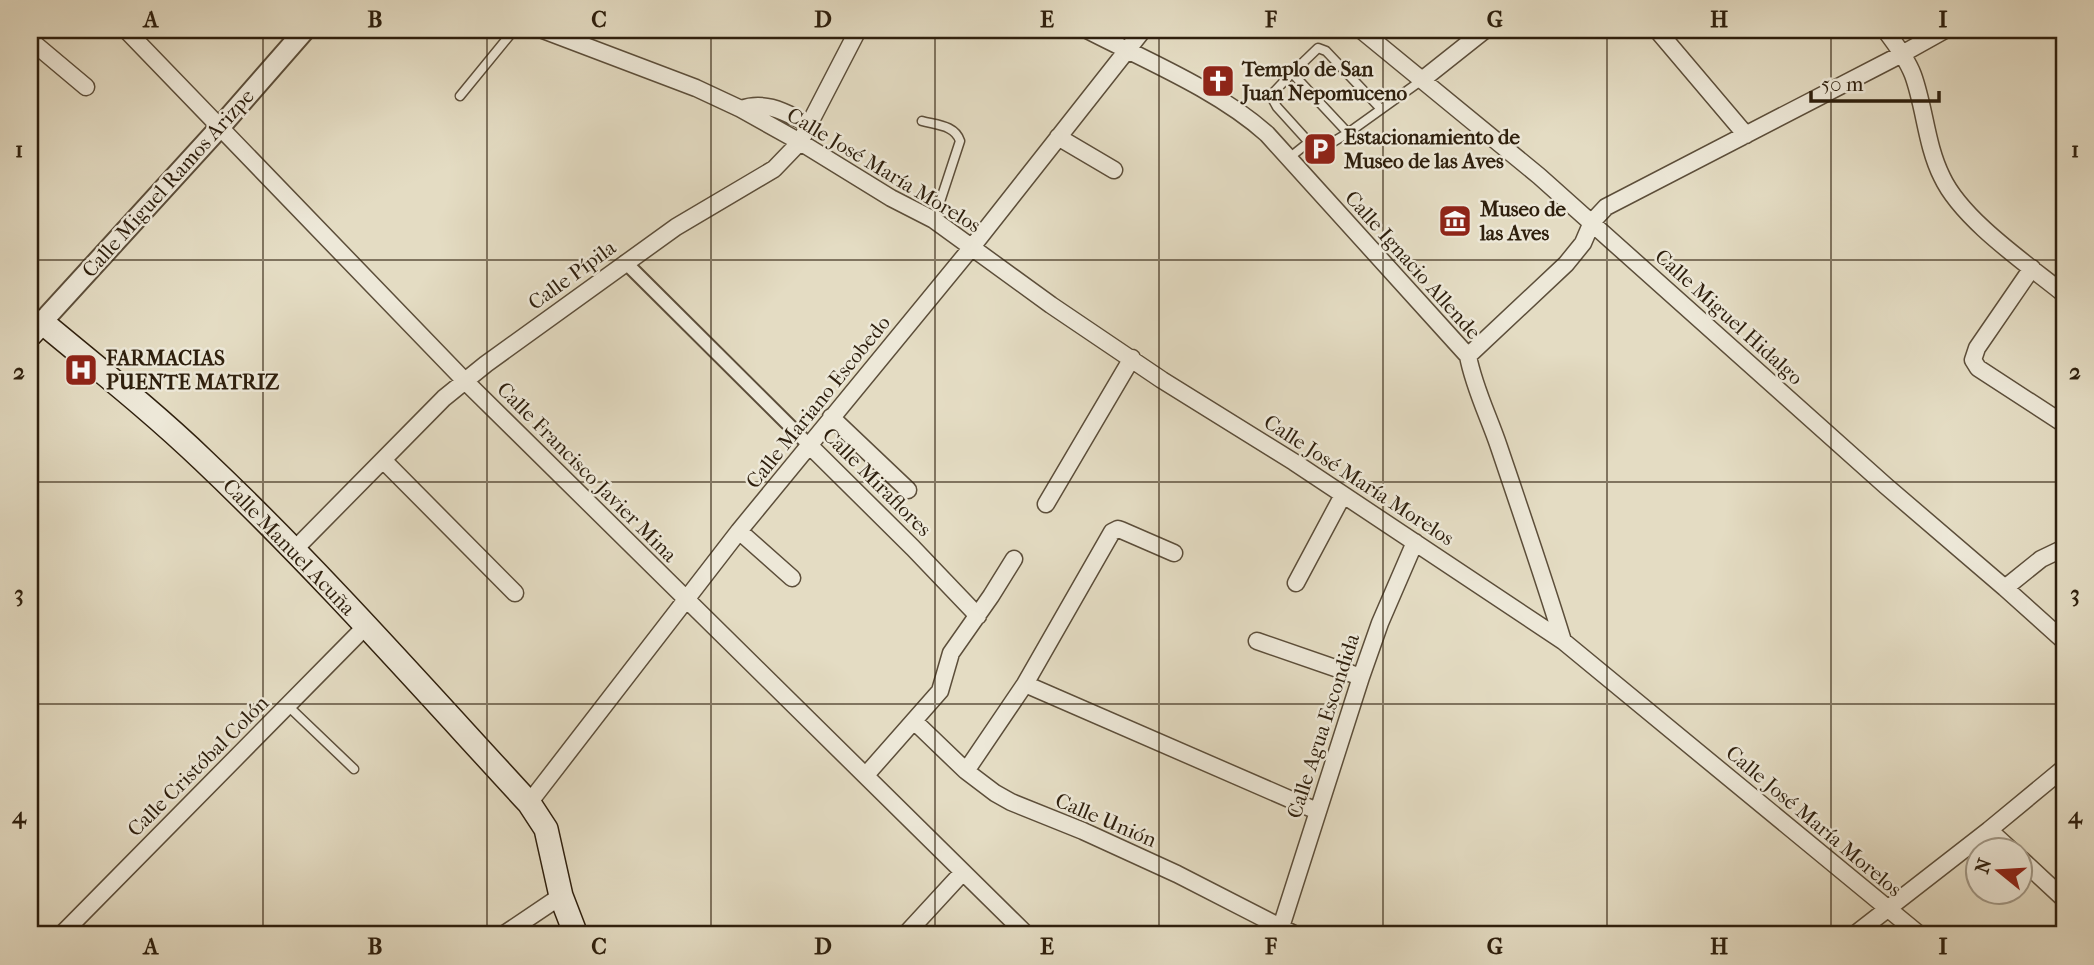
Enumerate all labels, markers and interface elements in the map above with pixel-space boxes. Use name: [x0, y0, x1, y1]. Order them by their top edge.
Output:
text: A: [142, 6, 160, 33]
text: B: [368, 6, 383, 33]
text: C: [591, 6, 607, 33]
text: D: [814, 6, 832, 33]
text: E: [1040, 6, 1054, 33]
text: F: [1264, 6, 1278, 33]
text: G: [1487, 6, 1503, 33]
text: H: [1710, 6, 1728, 33]
text: I: [1939, 6, 1948, 33]
place label: Templo de San Juan Nepomuceno: [1240, 57, 1407, 105]
scale bar: [1811, 60, 1938, 104]
church icon: Templo de San Juan Nepomuceno: [1199, 62, 1237, 100]
text: 50 m: [1821, 72, 1864, 96]
street label: Calle Miguel Ramos Arizpe: [77, 84, 259, 282]
street label: Calle José María Morelos: [783, 103, 985, 238]
place label: Estacionamiento de Museo de las Aves: [1343, 125, 1521, 173]
parking icon: Estacionamiento de Museo de las Aves: [1301, 130, 1339, 168]
text: 1: [15, 136, 23, 163]
text: 1: [2071, 136, 2079, 163]
street label: Calle Ignacio Allende: [1340, 186, 1486, 344]
place label: Museo de las Aves: [1479, 197, 1567, 245]
museum icon: Museo de las Aves: [1436, 202, 1474, 240]
street label: Calle Pípila: [524, 235, 621, 315]
street label: Calle Miguel Hidalgo: [1650, 244, 1808, 390]
street label: Calle Mariano Escobedo: [741, 311, 895, 493]
place label: FARMACIAS PUENTE MATRIZ: [105, 346, 280, 394]
hospital icon: FARMACIAS PUENTE MATRIZ: [62, 351, 100, 389]
text: 2: [13, 358, 25, 385]
text: 2: [2069, 358, 2081, 385]
street label: Calle Francisco Javier Mina: [492, 377, 682, 567]
street label: Calle José María Morelos: [1259, 410, 1459, 551]
street label: Calle Miraflores: [818, 423, 936, 541]
street label: Calle Manuel Acuña: [218, 474, 360, 620]
text: 3: [14, 580, 24, 607]
text: 3: [2070, 580, 2080, 607]
street label: Calle Agua Escondida: [1282, 630, 1364, 821]
street label: Calle Cristóbal Colón: [123, 691, 273, 841]
street label: Calle José María Morelos: [1721, 741, 1907, 902]
street label: Calle Unión: [1052, 788, 1160, 852]
text: 4: [11, 802, 27, 829]
text: 4: [2067, 802, 2083, 829]
north arrow: [1965, 836, 2035, 906]
text: N: [1971, 855, 1997, 876]
text: A: [142, 933, 160, 960]
text: B: [368, 933, 383, 960]
text: C: [591, 933, 607, 960]
text: D: [814, 933, 832, 960]
text: E: [1040, 933, 1054, 960]
text: F: [1264, 933, 1278, 960]
text: G: [1487, 933, 1503, 960]
text: H: [1710, 933, 1728, 960]
text: I: [1939, 933, 1948, 960]

